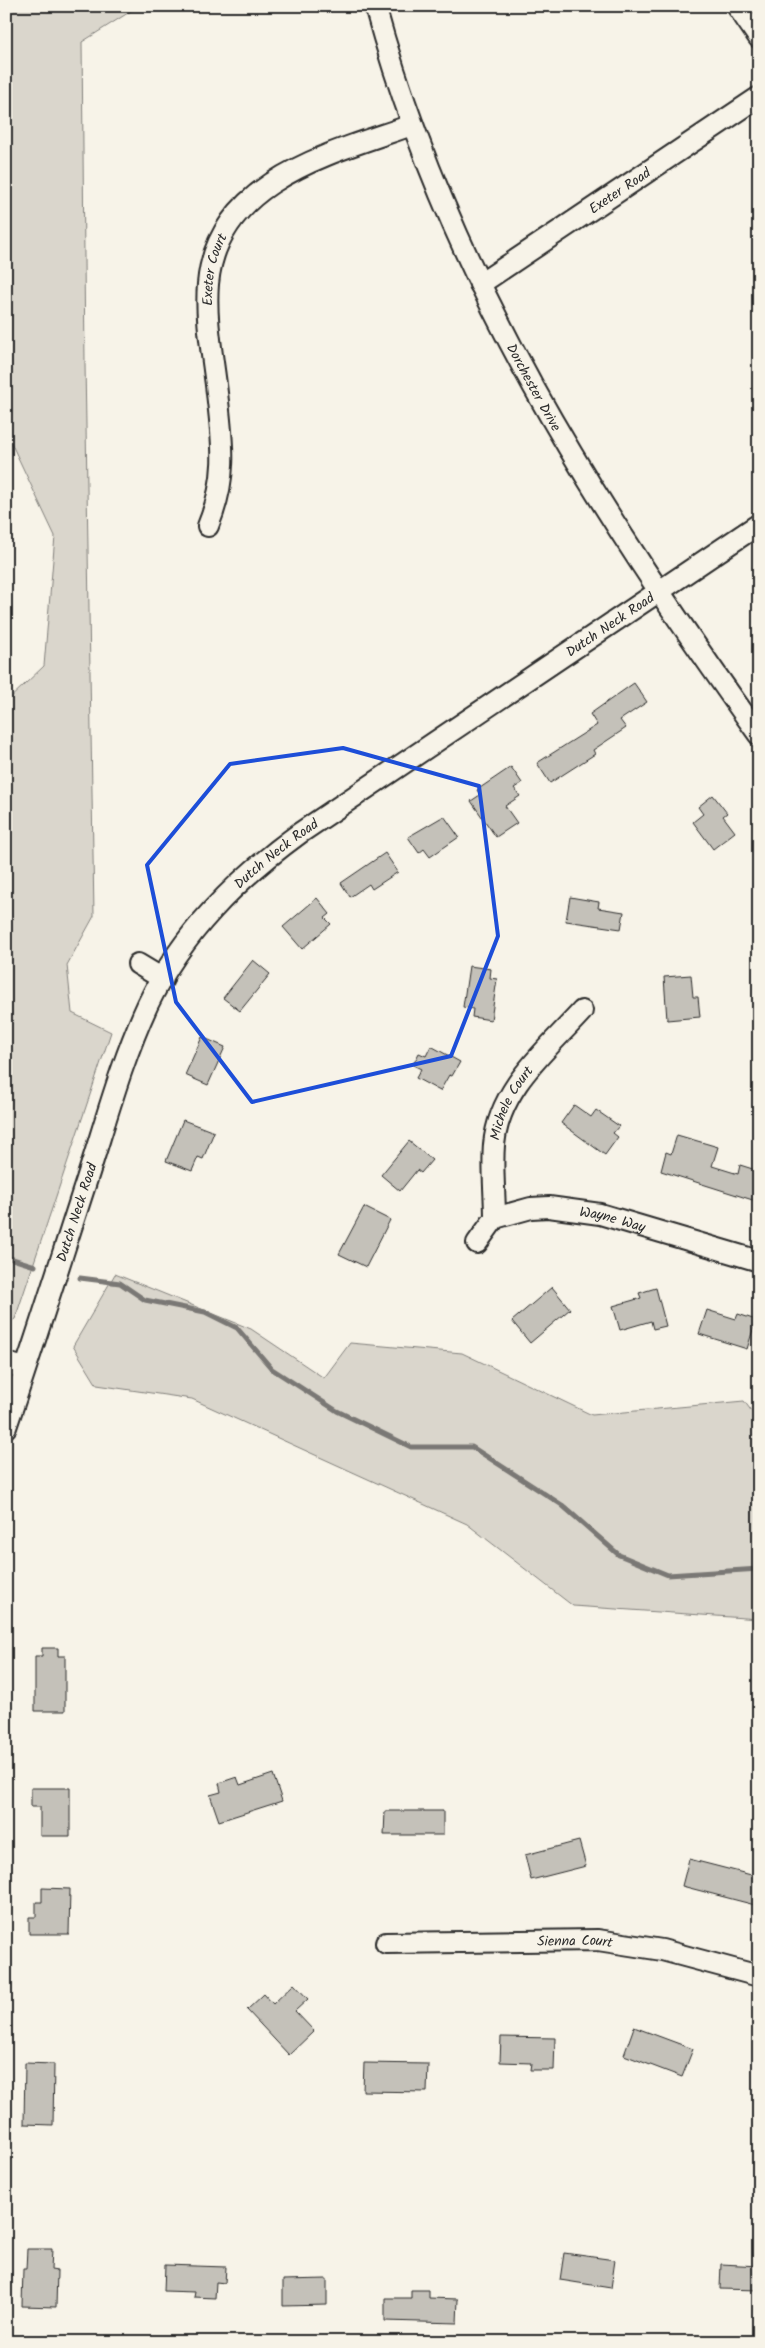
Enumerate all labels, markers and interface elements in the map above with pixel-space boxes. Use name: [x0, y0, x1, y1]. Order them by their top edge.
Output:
street label: Exeter Road: [585, 162, 656, 220]
street label: Exeter Court: [197, 229, 234, 306]
street label: Dorchester Drive: [500, 340, 567, 436]
street label: Dutch Neck Road: [562, 587, 660, 663]
street label: Dutch Neck Road: [229, 813, 324, 895]
street label: Michele Court: [485, 1061, 539, 1142]
street label: Dutch Neck Road: [51, 1159, 104, 1265]
street label: Wayne Way: [578, 1201, 648, 1239]
street label: Sienna Court: [537, 1930, 615, 1954]

